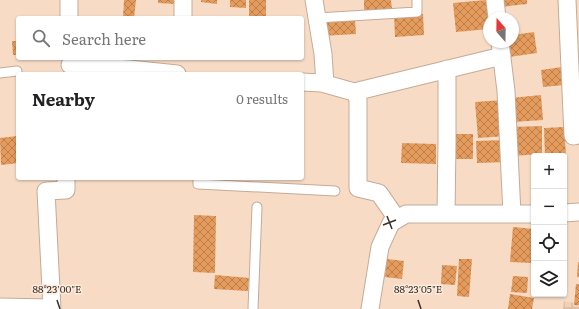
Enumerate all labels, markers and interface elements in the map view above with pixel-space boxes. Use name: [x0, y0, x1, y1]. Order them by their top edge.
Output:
north arrow: [483, 12, 519, 48]
search box: [16, 16, 304, 60]
icon: search: [30, 27, 52, 49]
text: Search here: [62, 27, 146, 50]
text: Nearby: [32, 86, 95, 111]
text: 0 results: [236, 89, 288, 108]
map controls: [531, 153, 567, 297]
button: +: [531, 153, 567, 189]
button: −: [531, 189, 567, 225]
button: locate: [531, 225, 567, 261]
button: layers: [531, 261, 567, 297]
text: 88°23'00"E: [33, 281, 81, 296]
text: 88°23'05"E: [394, 281, 442, 296]

